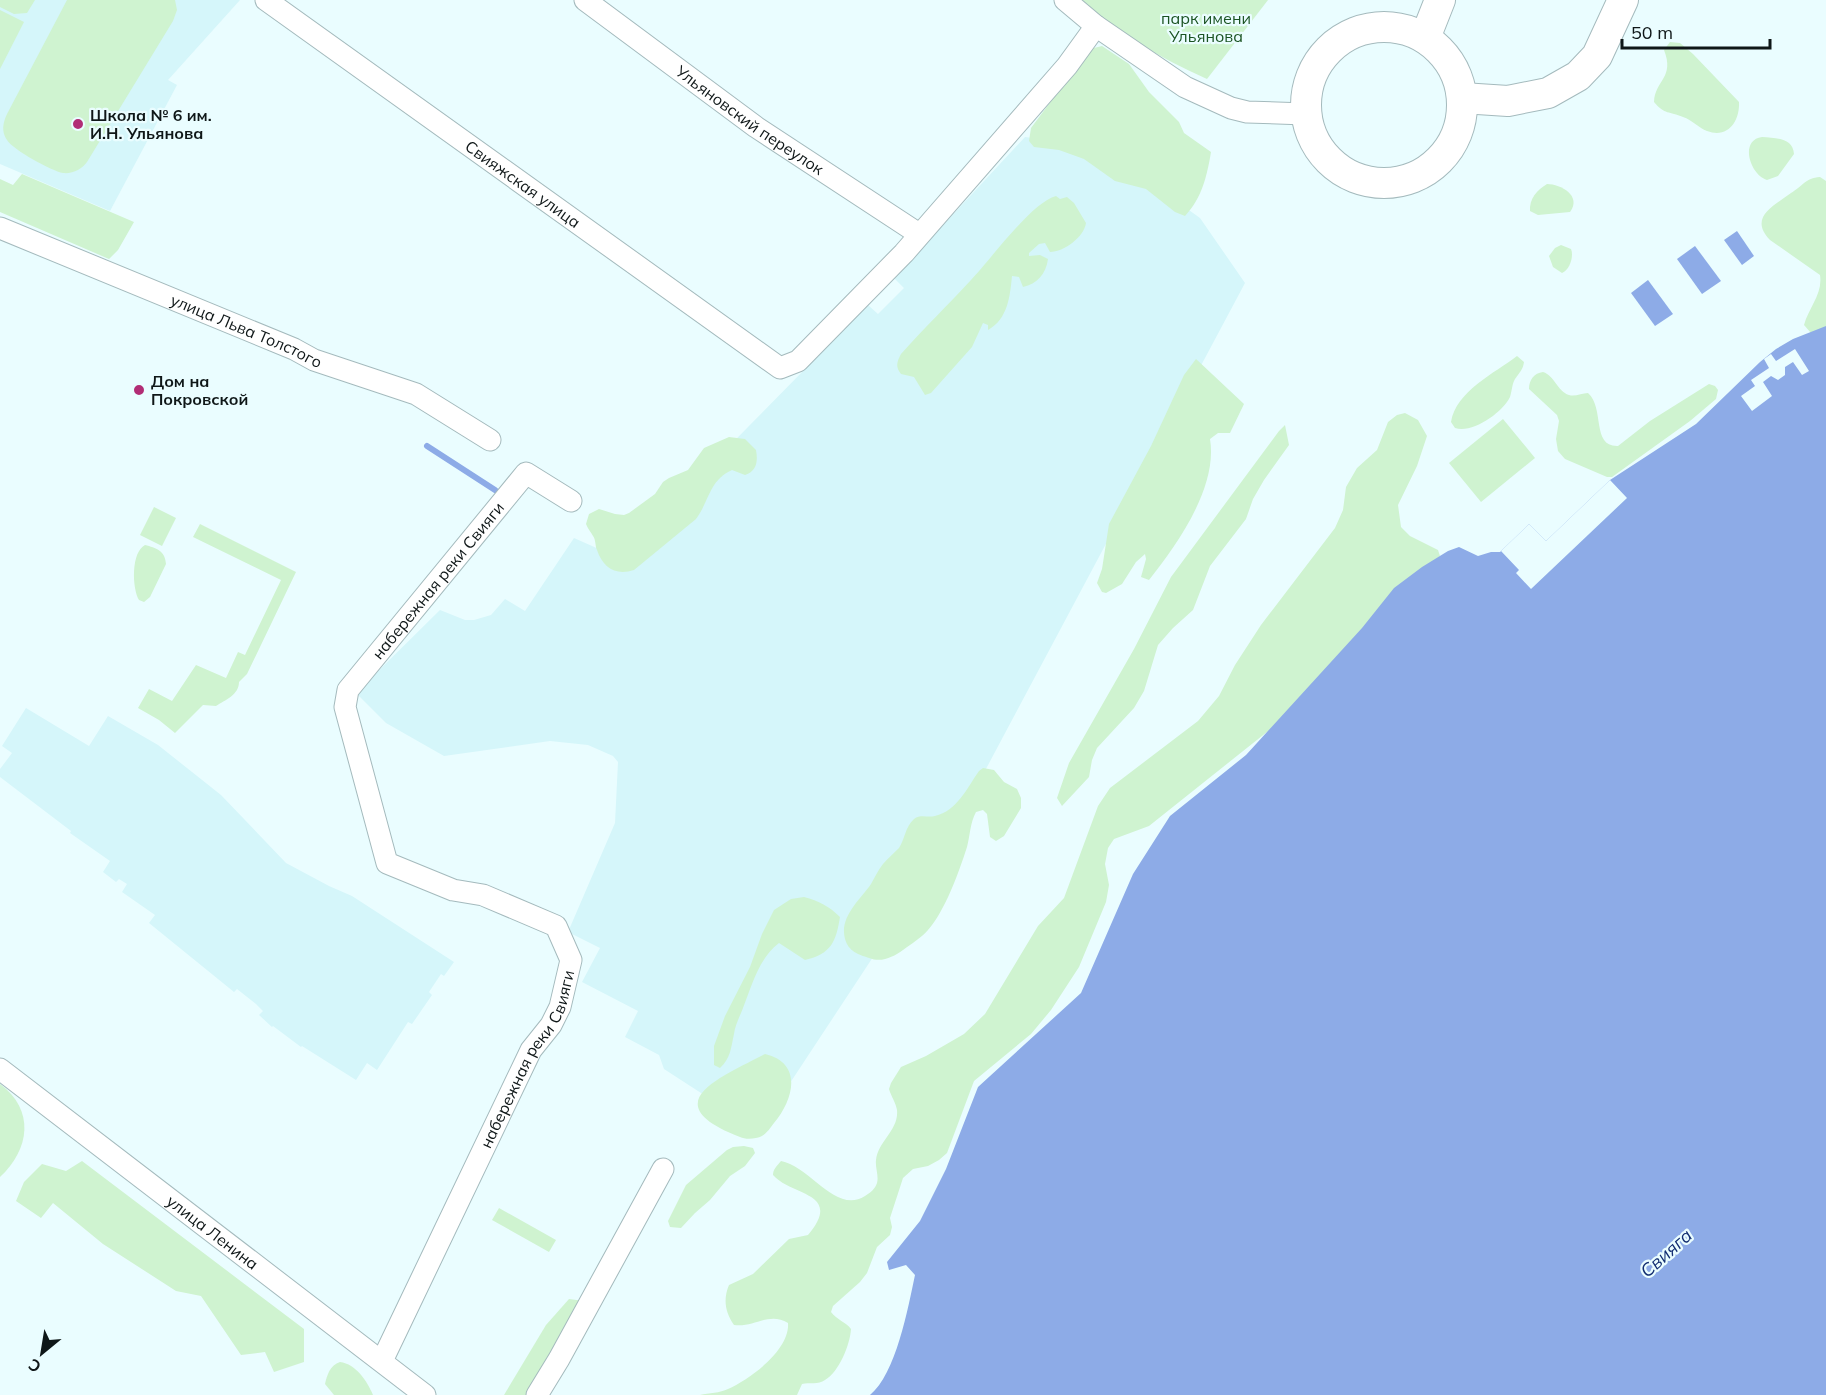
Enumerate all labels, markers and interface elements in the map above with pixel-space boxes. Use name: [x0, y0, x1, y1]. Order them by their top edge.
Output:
park label: парк имени Ульянова: [1161, 8, 1251, 46]
scale bar: [1622, 12, 1770, 50]
text: 50 m: [1631, 21, 1673, 44]
street label: Ульяновский переулок: [671, 60, 828, 179]
place label: Школа № 6 им. И.Н. Ульянова: [90, 105, 212, 143]
marker: Школа № 6 им. И.Н. Ульянова: [71, 117, 85, 131]
street label: Свияжская улица: [461, 136, 585, 232]
street label: улица Льва Толстого: [168, 289, 324, 372]
place label: Дом на Покровской: [151, 371, 248, 409]
marker: Дом на Покровской: [132, 383, 146, 397]
street label: набережная реки Свияги: [368, 498, 508, 663]
street label: набережная реки Свияги: [476, 968, 578, 1151]
street label: улица Ленина: [163, 1191, 263, 1274]
water label: Свияга: [1635, 1224, 1697, 1282]
north arrow: [12, 1323, 72, 1383]
text: С: [25, 1355, 44, 1377]

